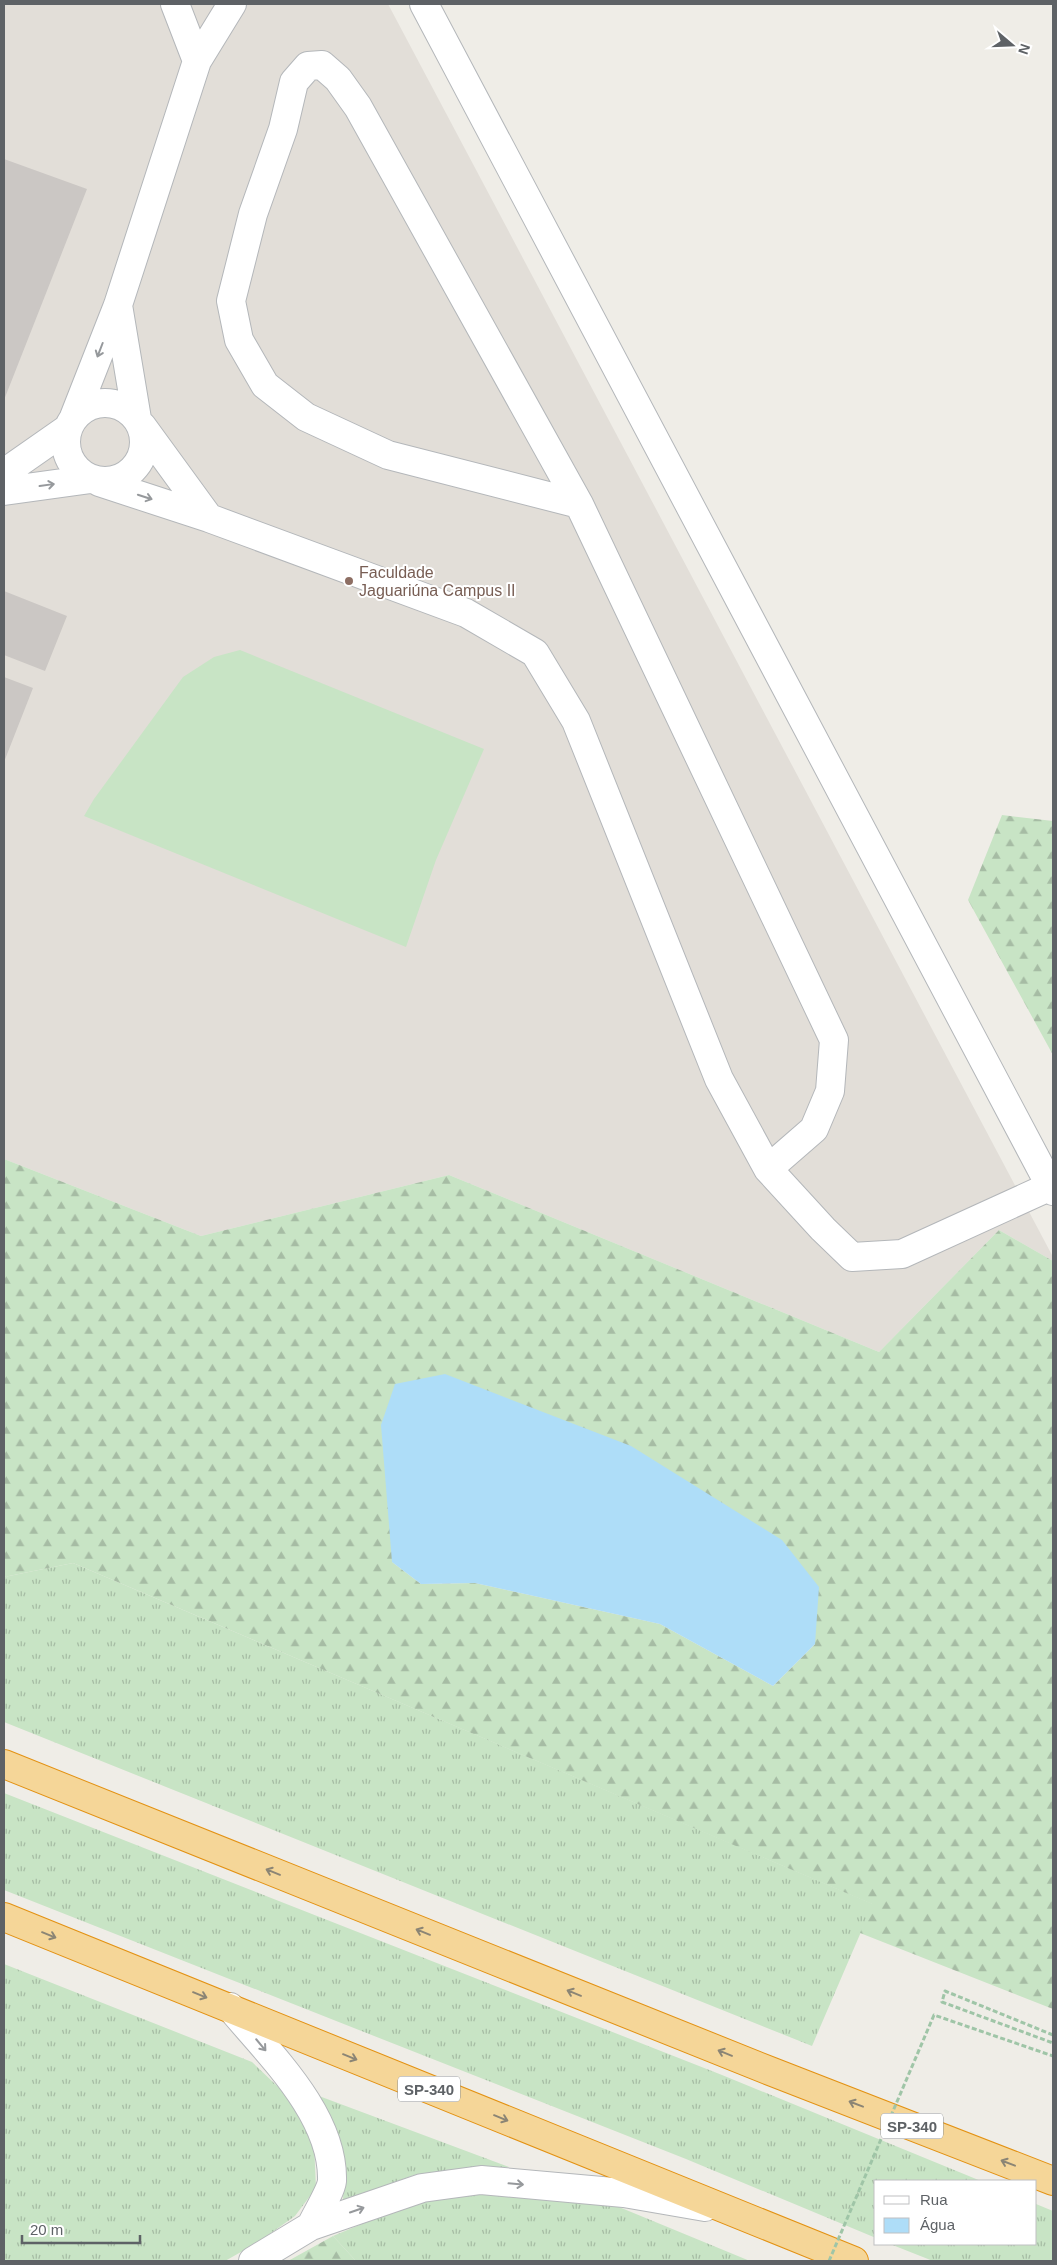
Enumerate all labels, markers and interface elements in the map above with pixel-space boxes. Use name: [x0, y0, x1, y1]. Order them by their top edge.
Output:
north arrow: [987, 20, 1037, 70]
text: N: [1015, 42, 1034, 57]
one-way arrow: [94, 343, 103, 358]
one-way arrow: [39, 480, 55, 490]
one-way arrow: [137, 493, 152, 502]
place label: Faculdade Jaguariúna Campus II: [359, 564, 516, 599]
marker: Faculdade Jaguariúna Campus II: [343, 575, 355, 587]
one-way arrow: [265, 1867, 281, 1876]
one-way arrow: [416, 1927, 431, 1936]
one-way arrow: [41, 1931, 56, 1940]
one-way arrow: [567, 1987, 582, 1997]
one-way arrow: [192, 1991, 207, 2000]
one-way arrow: [255, 2038, 266, 2051]
one-way arrow: [718, 2048, 733, 2057]
one-way arrow: [343, 2053, 358, 2062]
road number: SP-340: [398, 2076, 460, 2102]
one-way arrow: [849, 2099, 864, 2109]
one-way arrow: [493, 2114, 508, 2124]
road number: SP-340: [881, 2114, 943, 2138]
one-way arrow: [1001, 2158, 1016, 2167]
one-way arrow: [507, 2179, 523, 2188]
legend: [874, 2180, 1037, 2245]
text: Rua: [920, 2191, 948, 2208]
one-way arrow: [349, 2205, 365, 2214]
scale bar: [22, 2212, 140, 2244]
text: Água: [920, 2216, 956, 2233]
text: 20 m: [30, 2221, 63, 2238]

